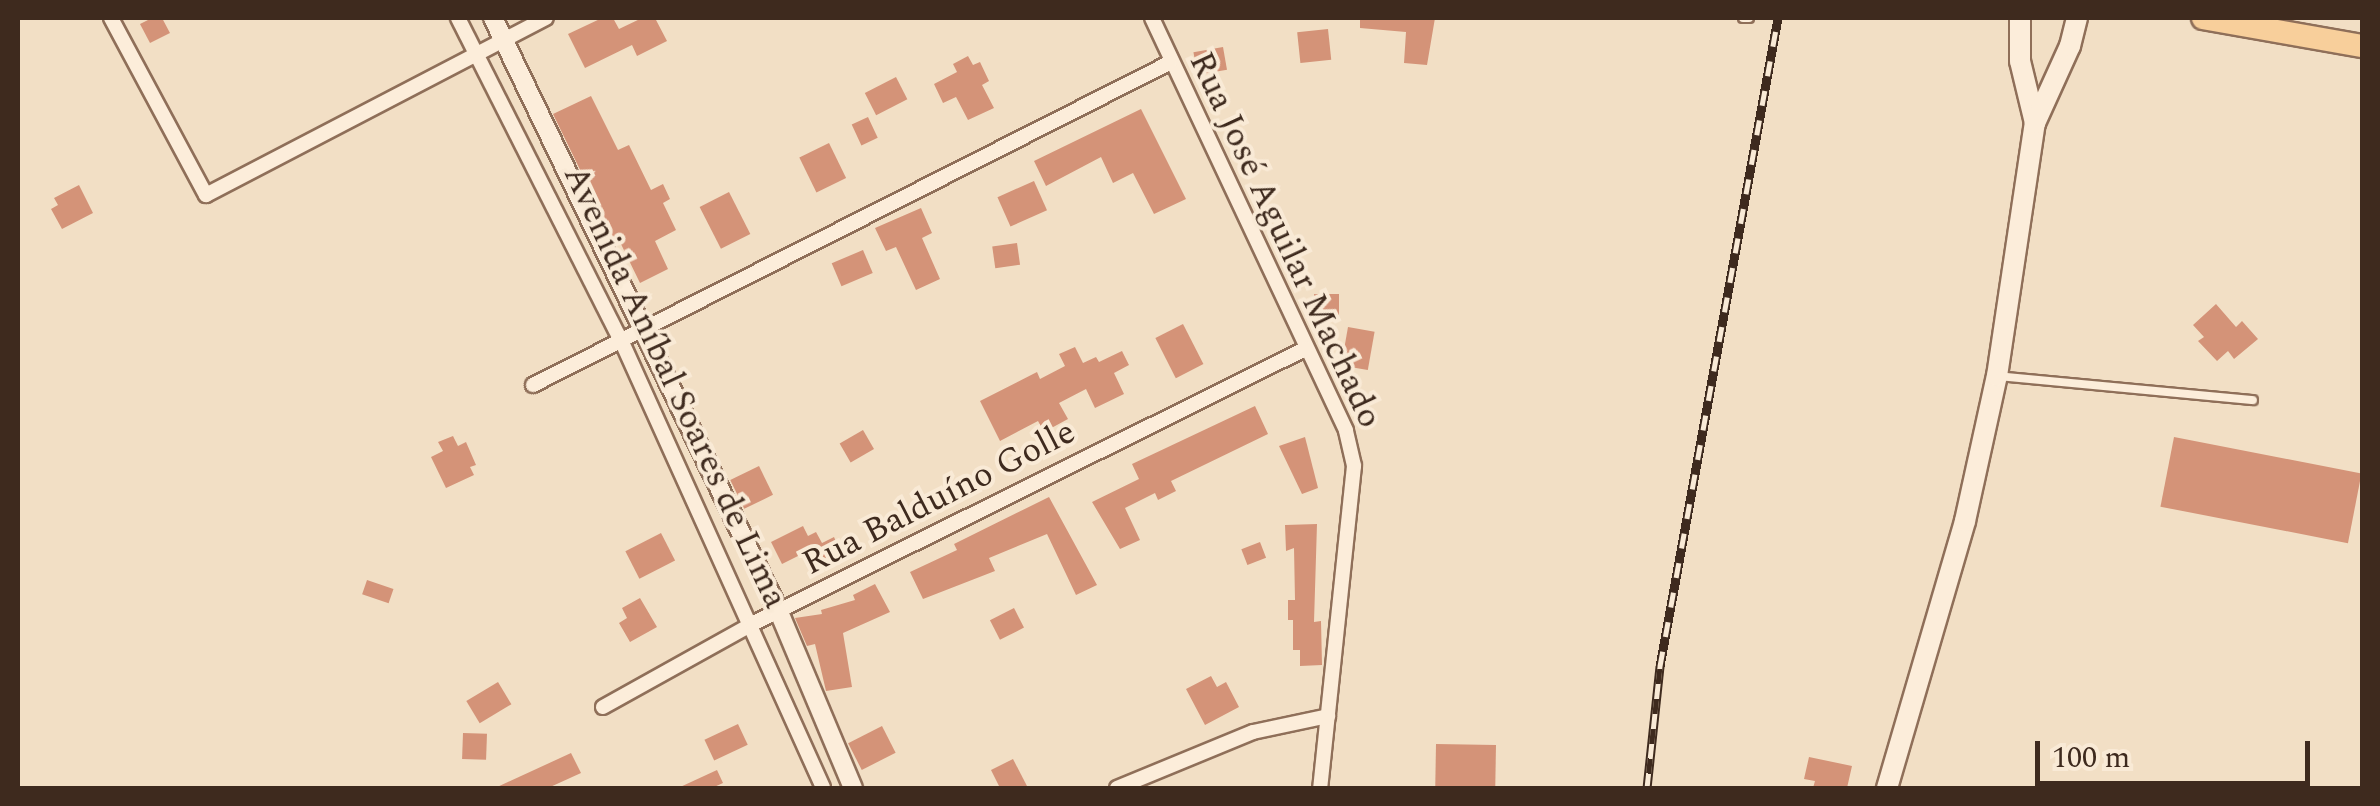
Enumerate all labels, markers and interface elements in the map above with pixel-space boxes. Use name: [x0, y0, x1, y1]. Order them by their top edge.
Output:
street label: Rua José Aguilar Machado: [1179, 45, 1391, 435]
street label: Avenida Aníbal Soares de Lima: [554, 159, 796, 615]
street label: Rua Balduíno Golle: [796, 411, 1082, 585]
scale bar: [2040, 721, 2315, 783]
text: 100 m: [2052, 735, 2130, 781]

